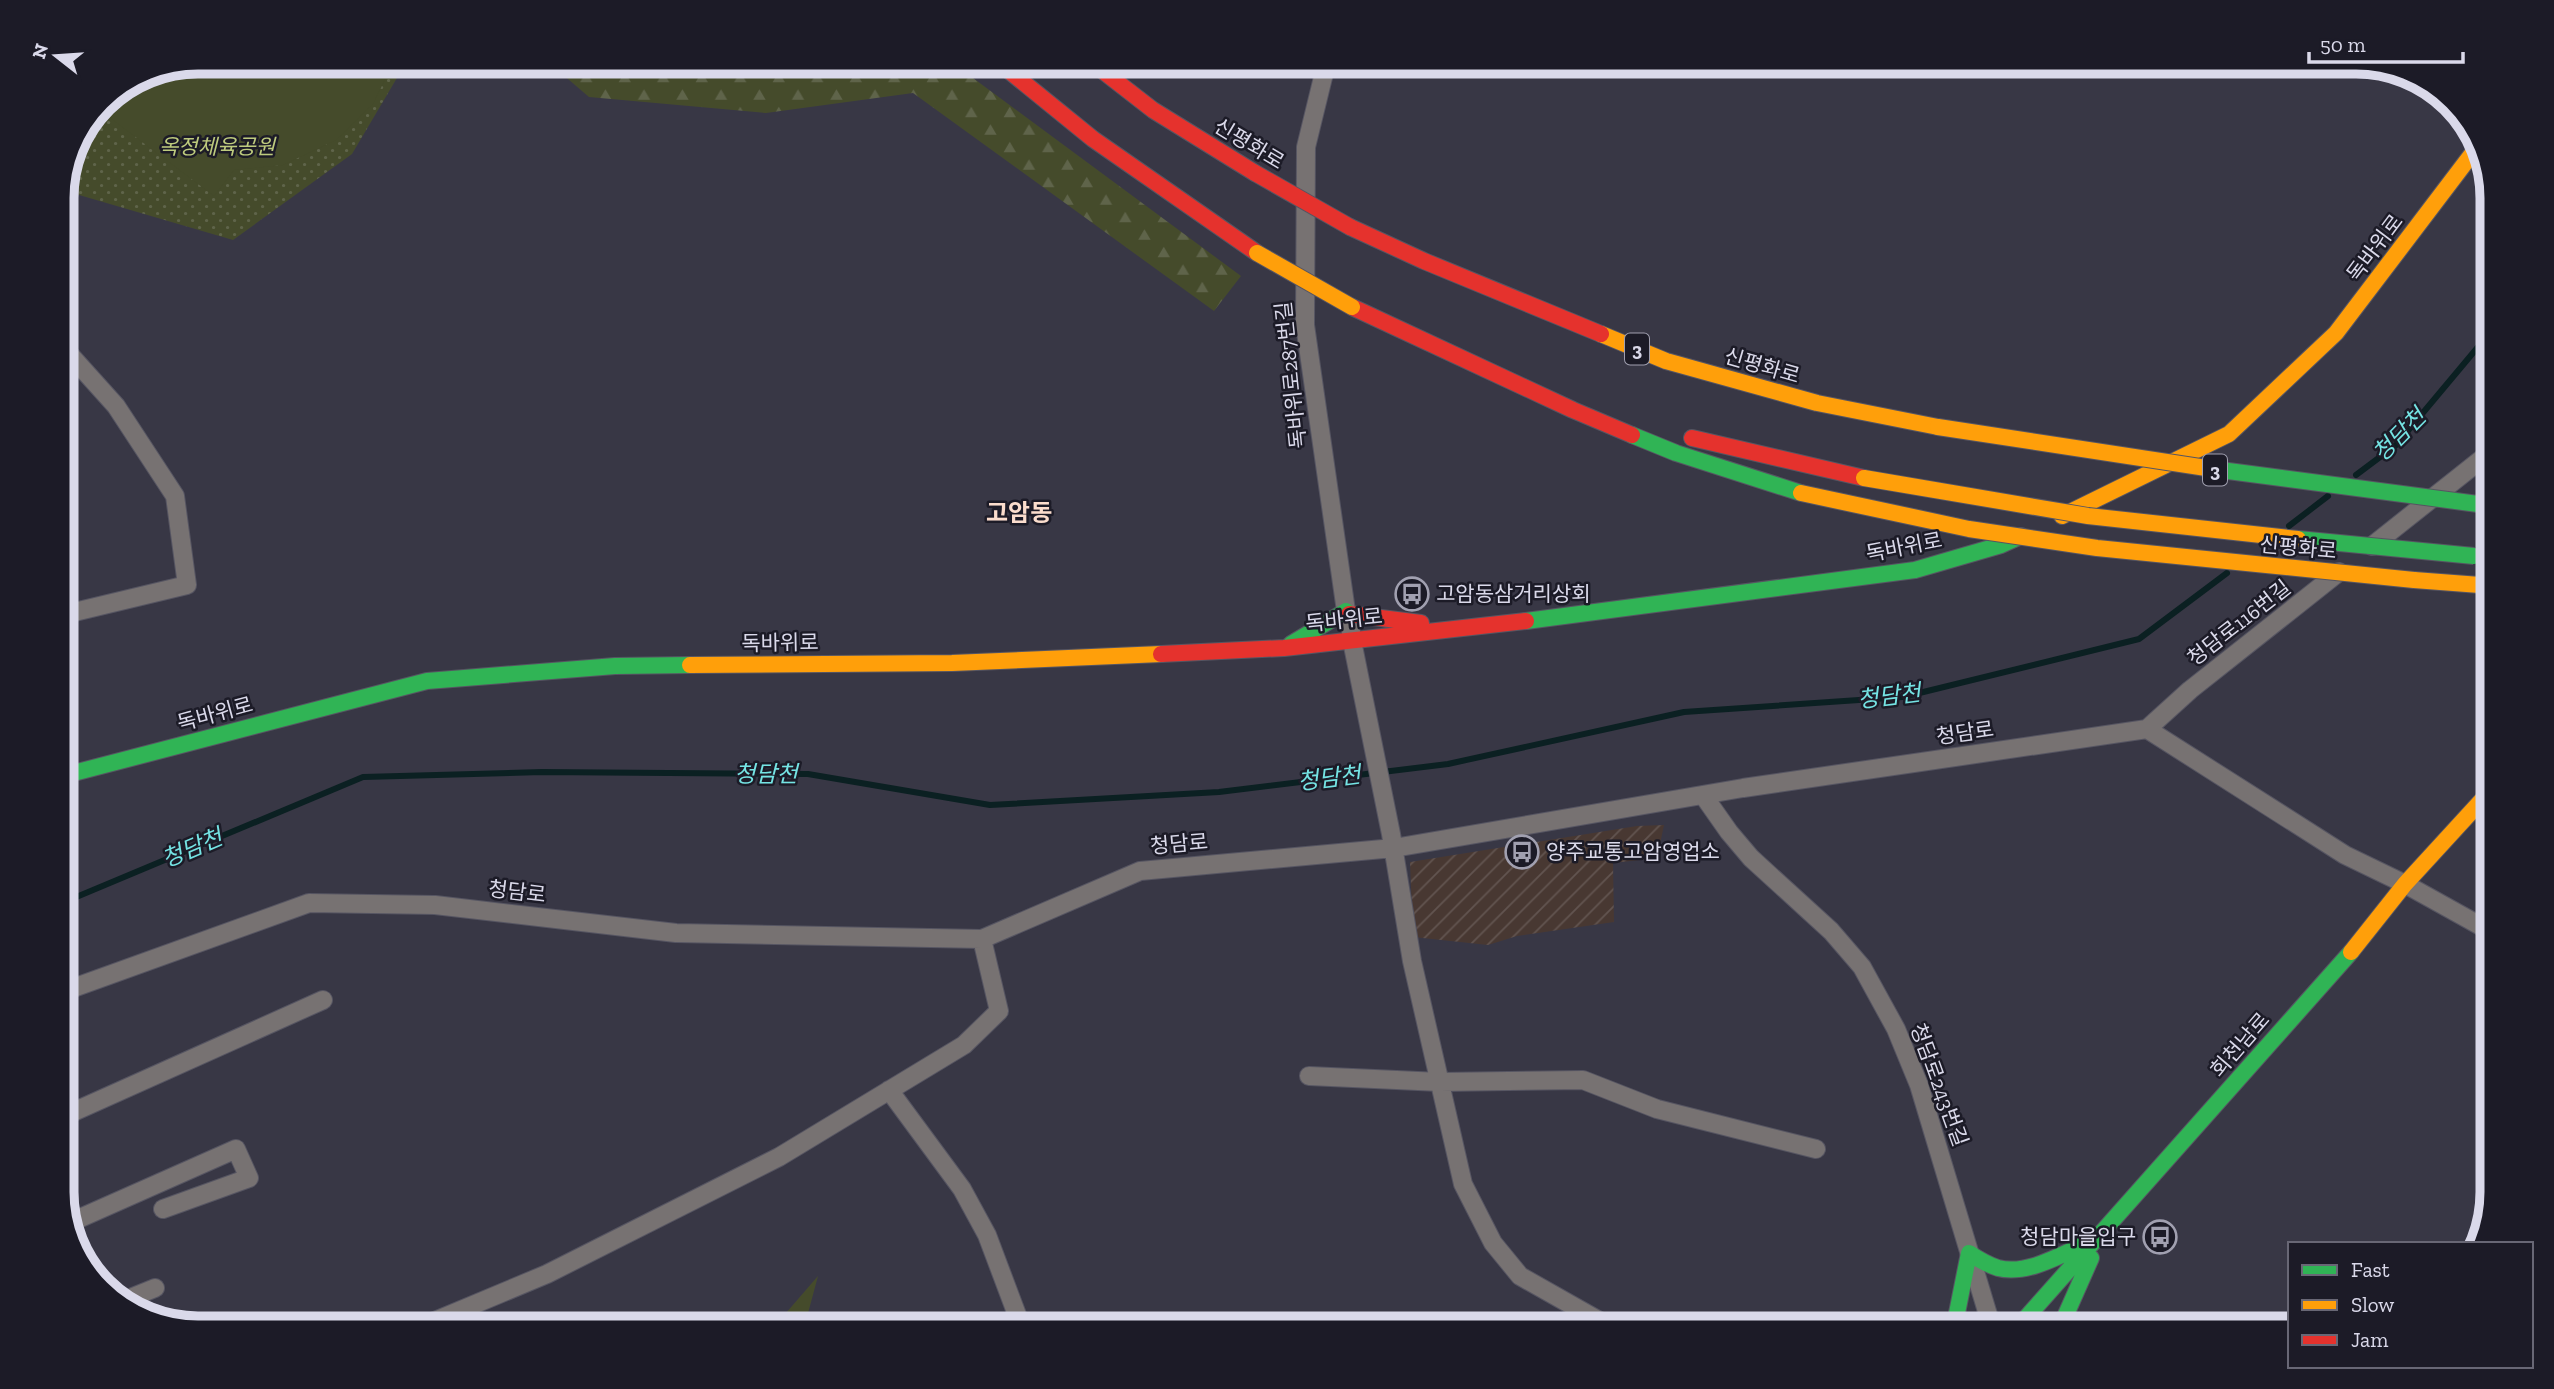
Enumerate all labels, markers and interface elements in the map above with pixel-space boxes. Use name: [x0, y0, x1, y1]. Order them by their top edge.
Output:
north arrow: [21, 21, 91, 91]
scale bar: [2309, 21, 2463, 65]
text: 50 m: [2320, 32, 2366, 57]
text: N: [27, 41, 53, 61]
street label: 신평화로: [1210, 113, 1289, 174]
park label: 옥정체육공원: [159, 134, 277, 159]
street label: 독바위로: [2341, 209, 2408, 286]
street label: 독바위로287번길: [1270, 300, 1311, 450]
road number: 3: [1625, 334, 1649, 364]
street label: 신평화로: [1722, 343, 1803, 388]
water label: 청담천: [2367, 401, 2433, 467]
road number: 3: [2203, 454, 2227, 485]
district label: 고암동: [986, 498, 1052, 527]
street label: 독바위로: [1864, 527, 1944, 566]
street label: 신평화로: [2258, 532, 2338, 563]
bus stop icon: 고암동삼거리상회: [1393, 575, 1431, 613]
street label: 청담로116번길: [2182, 575, 2295, 671]
place label: 고암동삼거리상회: [1436, 581, 1591, 606]
street label: 독바위로: [1304, 603, 1384, 636]
street label: 독바위로: [741, 629, 819, 656]
water label: 청담천: [1856, 678, 1925, 714]
street label: 독바위로: [174, 691, 255, 736]
street label: 청담로: [1934, 716, 1995, 749]
water label: 청담천: [734, 760, 801, 788]
water label: 청담천: [1296, 760, 1365, 796]
water label: 청담천: [157, 822, 229, 873]
street label: 청담로: [1149, 829, 1209, 858]
bus stop icon: 양주교통고암영업소: [1503, 833, 1541, 871]
place label: 양주교통고암영업소: [1546, 839, 1720, 864]
street label: 청담로: [487, 876, 547, 907]
street label: 회천남로: [2205, 1007, 2274, 1082]
street label: 청담로243번길: [1906, 1020, 1973, 1150]
bus stop icon: 청담마을입구: [2141, 1218, 2179, 1256]
place label: 청담마을입구: [2020, 1224, 2136, 1249]
legend: [2288, 1242, 2533, 1368]
text: Fast: [2351, 1257, 2390, 1282]
text: Slow: [2351, 1292, 2394, 1317]
text: Jam: [2351, 1327, 2388, 1352]

